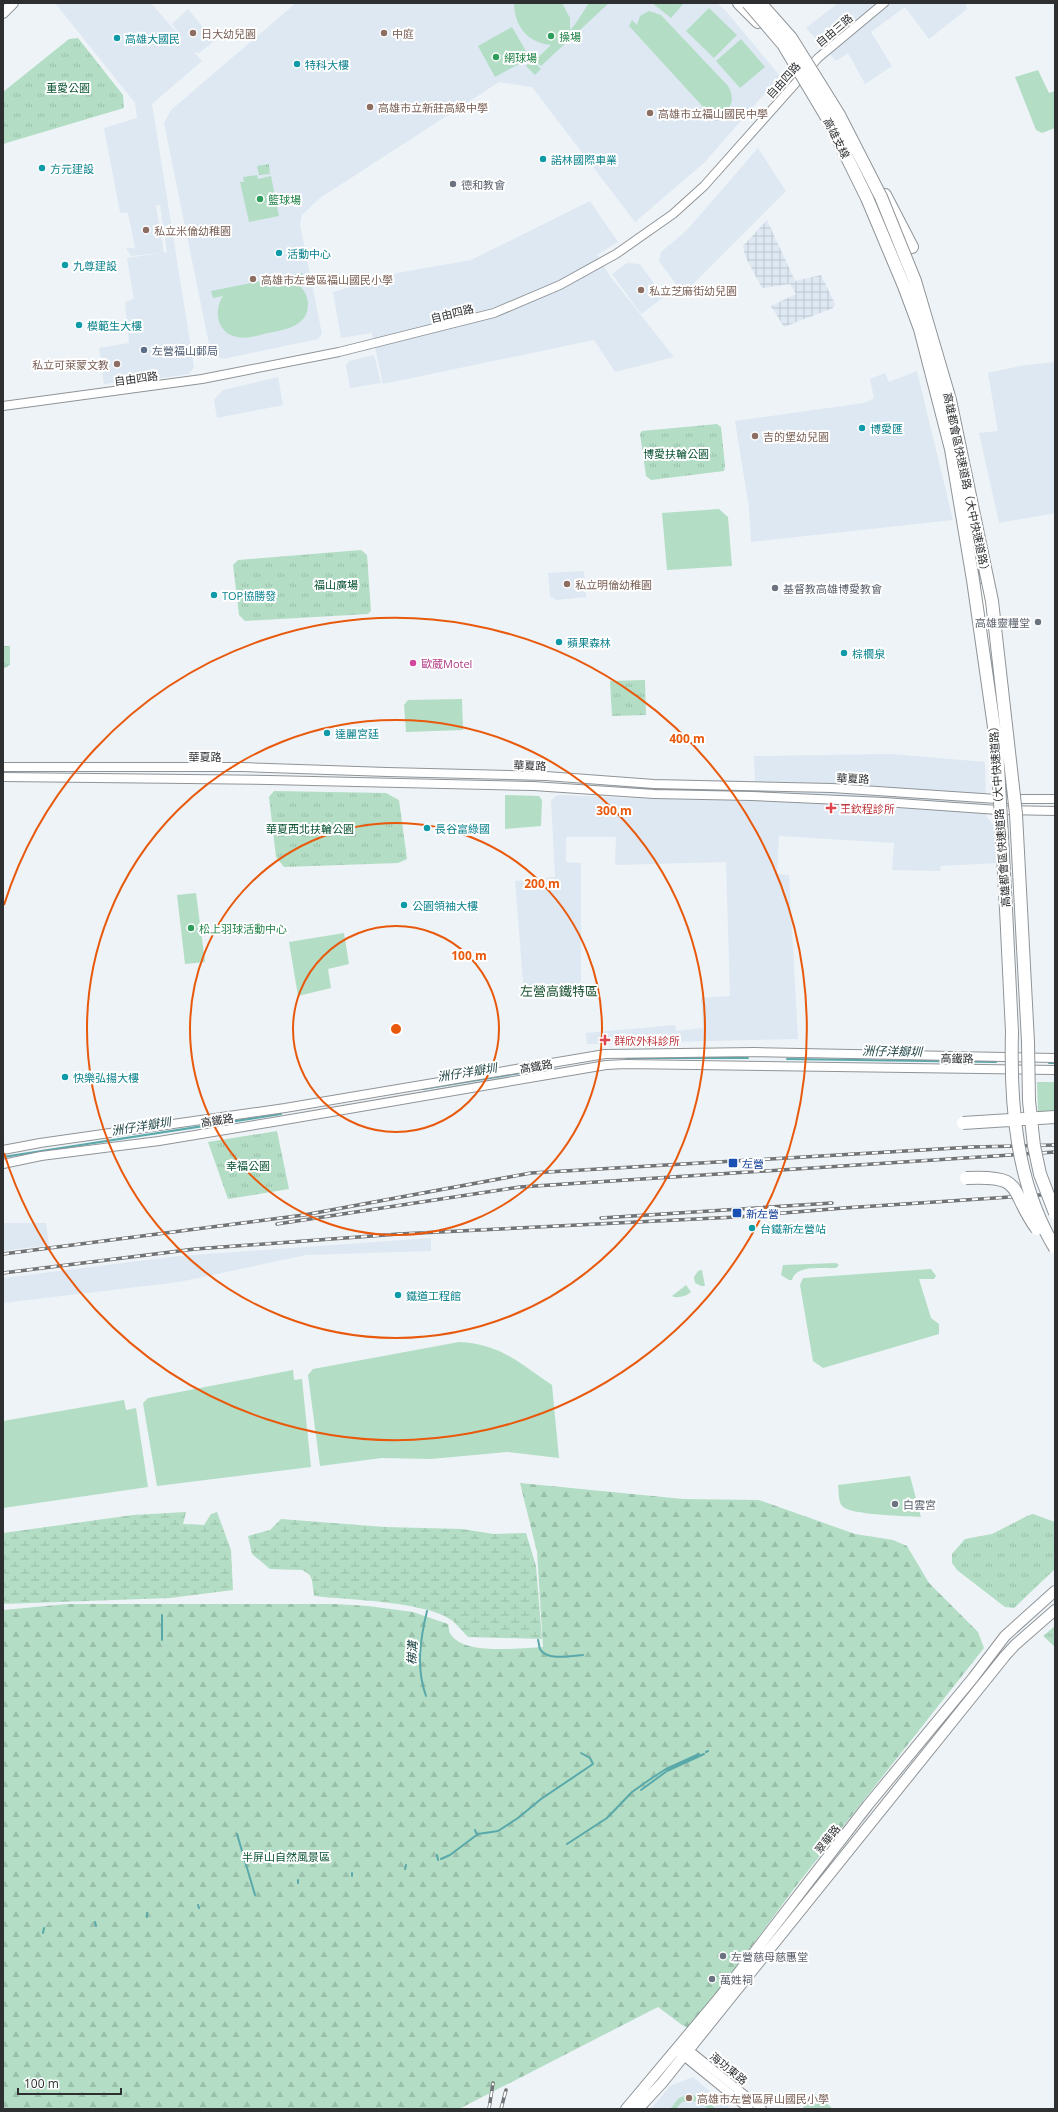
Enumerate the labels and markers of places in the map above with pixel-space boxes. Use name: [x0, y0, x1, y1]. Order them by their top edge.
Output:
place label: 日大幼兒園: [201, 26, 256, 41]
place label: 中庭: [392, 26, 414, 41]
marker: 日大幼兒園: [188, 28, 198, 38]
marker: 中庭: [379, 28, 389, 38]
place label: 操場: [559, 29, 581, 44]
place label: 高雄大國民: [125, 31, 180, 46]
marker: 操場: [546, 31, 556, 41]
marker: 高雄大國民: [112, 33, 122, 43]
place label: 網球場: [504, 50, 537, 65]
marker: 網球場: [491, 52, 501, 62]
place label: 特科大樓: [305, 57, 349, 72]
marker: 特科大樓: [292, 59, 302, 69]
place label: 高雄市立新莊高級中學: [378, 100, 488, 115]
marker: 高雄市立新莊高級中學: [365, 102, 375, 112]
place label: 高雄市立福山國民中學: [658, 106, 768, 121]
marker: 高雄市立福山國民中學: [645, 108, 655, 118]
place label: 諾林國際車業: [551, 152, 617, 167]
marker: 諾林國際車業: [538, 154, 548, 164]
place label: 方元建設: [50, 161, 94, 176]
marker: 方元建設: [37, 163, 47, 173]
place label: 德和教會: [461, 177, 505, 192]
marker: 德和教會: [448, 179, 458, 189]
place label: 籃球場: [268, 192, 301, 207]
marker: 籃球場: [255, 194, 265, 204]
place label: 私立米倫幼稚園: [154, 223, 231, 238]
marker: 私立米倫幼稚園: [141, 225, 151, 235]
place label: 活動中心: [287, 246, 331, 261]
marker: 活動中心: [274, 248, 284, 258]
place label: 九尊建設: [73, 258, 117, 273]
marker: 九尊建設: [60, 260, 70, 270]
place label: 高雄市左營區福山國民小學: [261, 272, 393, 287]
marker: 高雄市左營區福山國民小學: [248, 274, 258, 284]
place label: 私立芝麻街幼兒園: [649, 283, 737, 298]
marker: 私立芝麻街幼兒園: [636, 285, 646, 295]
place label: 模範生大樓: [87, 318, 142, 333]
marker: 模範生大樓: [74, 320, 84, 330]
place label: 左營福山郵局: [152, 343, 218, 358]
marker: 左營福山郵局: [139, 345, 149, 355]
place label: 私立可萊蒙文教: [32, 357, 109, 372]
marker: 私立可萊蒙文教: [112, 359, 122, 369]
place label: 博愛匯: [870, 421, 903, 436]
marker: 博愛匯: [857, 423, 867, 433]
place label: 吉的堡幼兒園: [763, 429, 829, 444]
marker: 吉的堡幼兒園: [750, 431, 760, 441]
place label: 私立明倫幼稚園: [575, 577, 652, 592]
marker: 私立明倫幼稚園: [562, 579, 572, 589]
place label: 基督教高雄博愛教會: [783, 581, 882, 596]
marker: 基督教高雄博愛教會: [770, 583, 780, 593]
place label: TOP協勝發: [222, 588, 276, 603]
marker: TOP協勝發: [209, 590, 219, 600]
place label: 高雄靈糧堂: [975, 615, 1030, 630]
marker: 高雄靈糧堂: [1033, 617, 1043, 627]
place label: 蘋果森林: [567, 635, 611, 650]
marker: 蘋果森林: [554, 637, 564, 647]
place label: 棕櫚泉: [852, 646, 886, 661]
marker: 棕櫚泉: [839, 648, 849, 658]
place label: 歐葳Motel: [421, 656, 472, 671]
marker: 歐葳Motel: [408, 658, 418, 668]
place label: 達麗宮廷: [335, 726, 379, 741]
marker: 達麗宮廷: [322, 728, 332, 738]
place label: 王欽程診所: [840, 801, 895, 816]
marker: 王欽程診所: [825, 802, 837, 814]
place label: 長谷富綠國: [435, 821, 490, 836]
marker: 長谷富綠國: [422, 823, 432, 833]
place label: 公園領袖大樓: [412, 898, 478, 913]
marker: 公園領袖大樓: [399, 900, 409, 910]
place label: 松上羽球活動中心: [199, 921, 287, 936]
marker: 松上羽球活動中心: [186, 923, 196, 933]
centre of rings: [389, 1022, 403, 1036]
place label: 群欣外科診所: [614, 1033, 680, 1048]
marker: 群欣外科診所: [599, 1034, 611, 1046]
place label: 快樂弘揚大樓: [73, 1070, 139, 1085]
marker: 快樂弘揚大樓: [60, 1072, 70, 1082]
place label: 左營: [742, 1156, 764, 1171]
marker: 左營: [727, 1157, 739, 1169]
place label: 新左營: [746, 1206, 779, 1221]
marker: 新左營: [731, 1207, 743, 1219]
place label: 台鐵新左營站: [760, 1221, 826, 1236]
marker: 台鐵新左營站: [747, 1223, 757, 1233]
place label: 鐵道工程館: [406, 1288, 461, 1303]
marker: 鐵道工程館: [393, 1290, 403, 1300]
place label: 白雲宮: [903, 1497, 936, 1512]
marker: 白雲宮: [890, 1499, 900, 1509]
place label: 左營慈母慈惠堂: [731, 1949, 808, 1964]
marker: 左營慈母慈惠堂: [718, 1951, 728, 1961]
place label: 萬姓祠: [720, 1972, 753, 1987]
marker: 萬姓祠: [707, 1974, 717, 1984]
place label: 高雄市左營區屏山國民小學: [697, 2091, 829, 2106]
marker: 高雄市左營區屏山國民小學: [684, 2093, 694, 2103]

